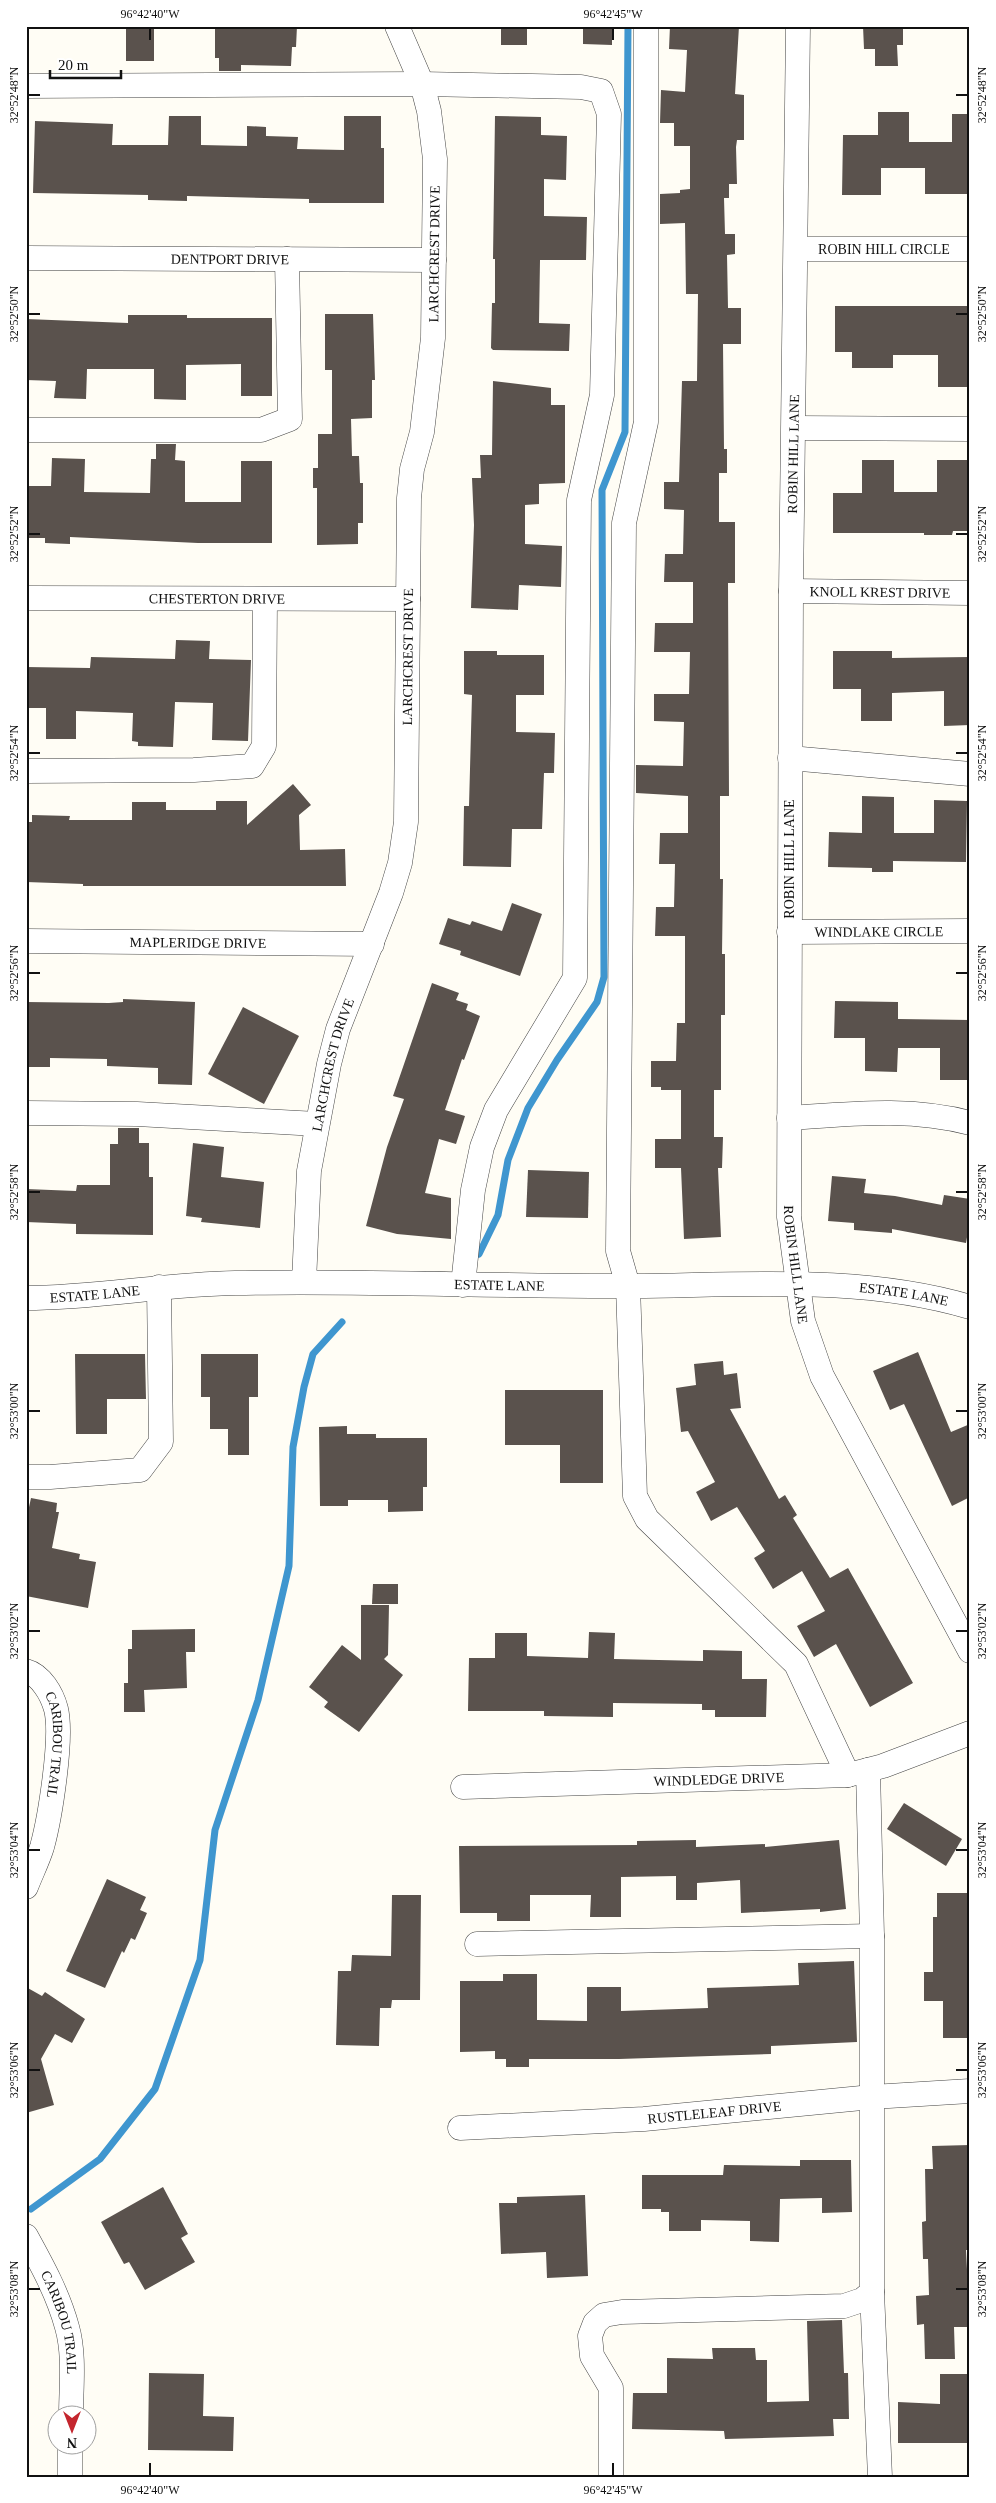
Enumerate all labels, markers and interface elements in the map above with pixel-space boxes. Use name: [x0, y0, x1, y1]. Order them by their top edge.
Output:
text: 96°42'40"W: [120, 7, 180, 21]
text: 96°42'45"W: [583, 7, 643, 21]
scale bar: [50, 48, 121, 80]
text: 20 m: [58, 57, 89, 73]
text: 32°52'48"N: [7, 66, 21, 123]
text: 32°52'48"N: [975, 66, 989, 123]
street label: LARCHCREST DRIVE: [426, 185, 443, 323]
street label: ROBIN HILL CIRCLE: [818, 242, 950, 257]
street label: DENTPORT DRIVE: [171, 252, 289, 267]
text: 32°52'50"N: [7, 285, 21, 342]
text: 32°52'50"N: [975, 285, 989, 342]
street label: ROBIN HILL LANE: [785, 394, 802, 514]
text: 32°52'52"N: [7, 505, 21, 562]
text: 32°52'52"N: [975, 505, 989, 562]
street label: KNOLL KREST DRIVE: [809, 584, 951, 601]
street label: LARCHCREST DRIVE: [400, 588, 416, 725]
street label: CHESTERTON DRIVE: [149, 591, 285, 607]
text: 32°52'54"N: [7, 724, 21, 781]
text: 32°52'54"N: [975, 724, 989, 781]
street label: ROBIN HILL LANE: [782, 799, 797, 919]
street label: WINDLAKE CIRCLE: [815, 924, 943, 940]
street label: MAPLERIDGE DRIVE: [130, 935, 266, 951]
text: 32°52'56"N: [7, 944, 21, 1001]
text: 32°52'56"N: [975, 944, 989, 1001]
street label: LARCHCREST DRIVE: [310, 996, 357, 1133]
text: 32°52'58"N: [7, 1163, 21, 1220]
text: 32°52'58"N: [975, 1163, 989, 1220]
street label: ROBIN HILL LANE: [781, 1205, 810, 1325]
street label: ESTATE LANE: [454, 1277, 545, 1294]
street label: ESTATE LANE: [858, 1280, 950, 1309]
street label: ESTATE LANE: [49, 1283, 141, 1306]
text: 32°53'00"N: [7, 1382, 21, 1439]
text: 32°53'00"N: [975, 1382, 989, 1439]
text: 32°53'02"N: [7, 1602, 21, 1659]
text: 32°53'02"N: [975, 1602, 989, 1659]
street label: CARIBOU TRAIL: [42, 1689, 65, 1799]
street label: WINDLEDGE DRIVE: [653, 1770, 784, 1789]
text: 32°53'04"N: [7, 1821, 21, 1878]
text: 32°53'04"N: [975, 1821, 989, 1878]
text: 32°53'06"N: [7, 2041, 21, 2098]
text: 32°53'06"N: [975, 2041, 989, 2098]
street label: RUSTLELEAF DRIVE: [647, 2099, 782, 2127]
text: 32°53'08"N: [7, 2260, 21, 2317]
text: 32°53'08"N: [975, 2260, 989, 2317]
street label: CARIBOU TRAIL: [38, 2268, 79, 2374]
north arrow: [48, 2406, 98, 2456]
text: N: [67, 2435, 77, 2450]
text: 96°42'40"W: [120, 2483, 180, 2497]
text: 96°42'45"W: [583, 2483, 643, 2497]

